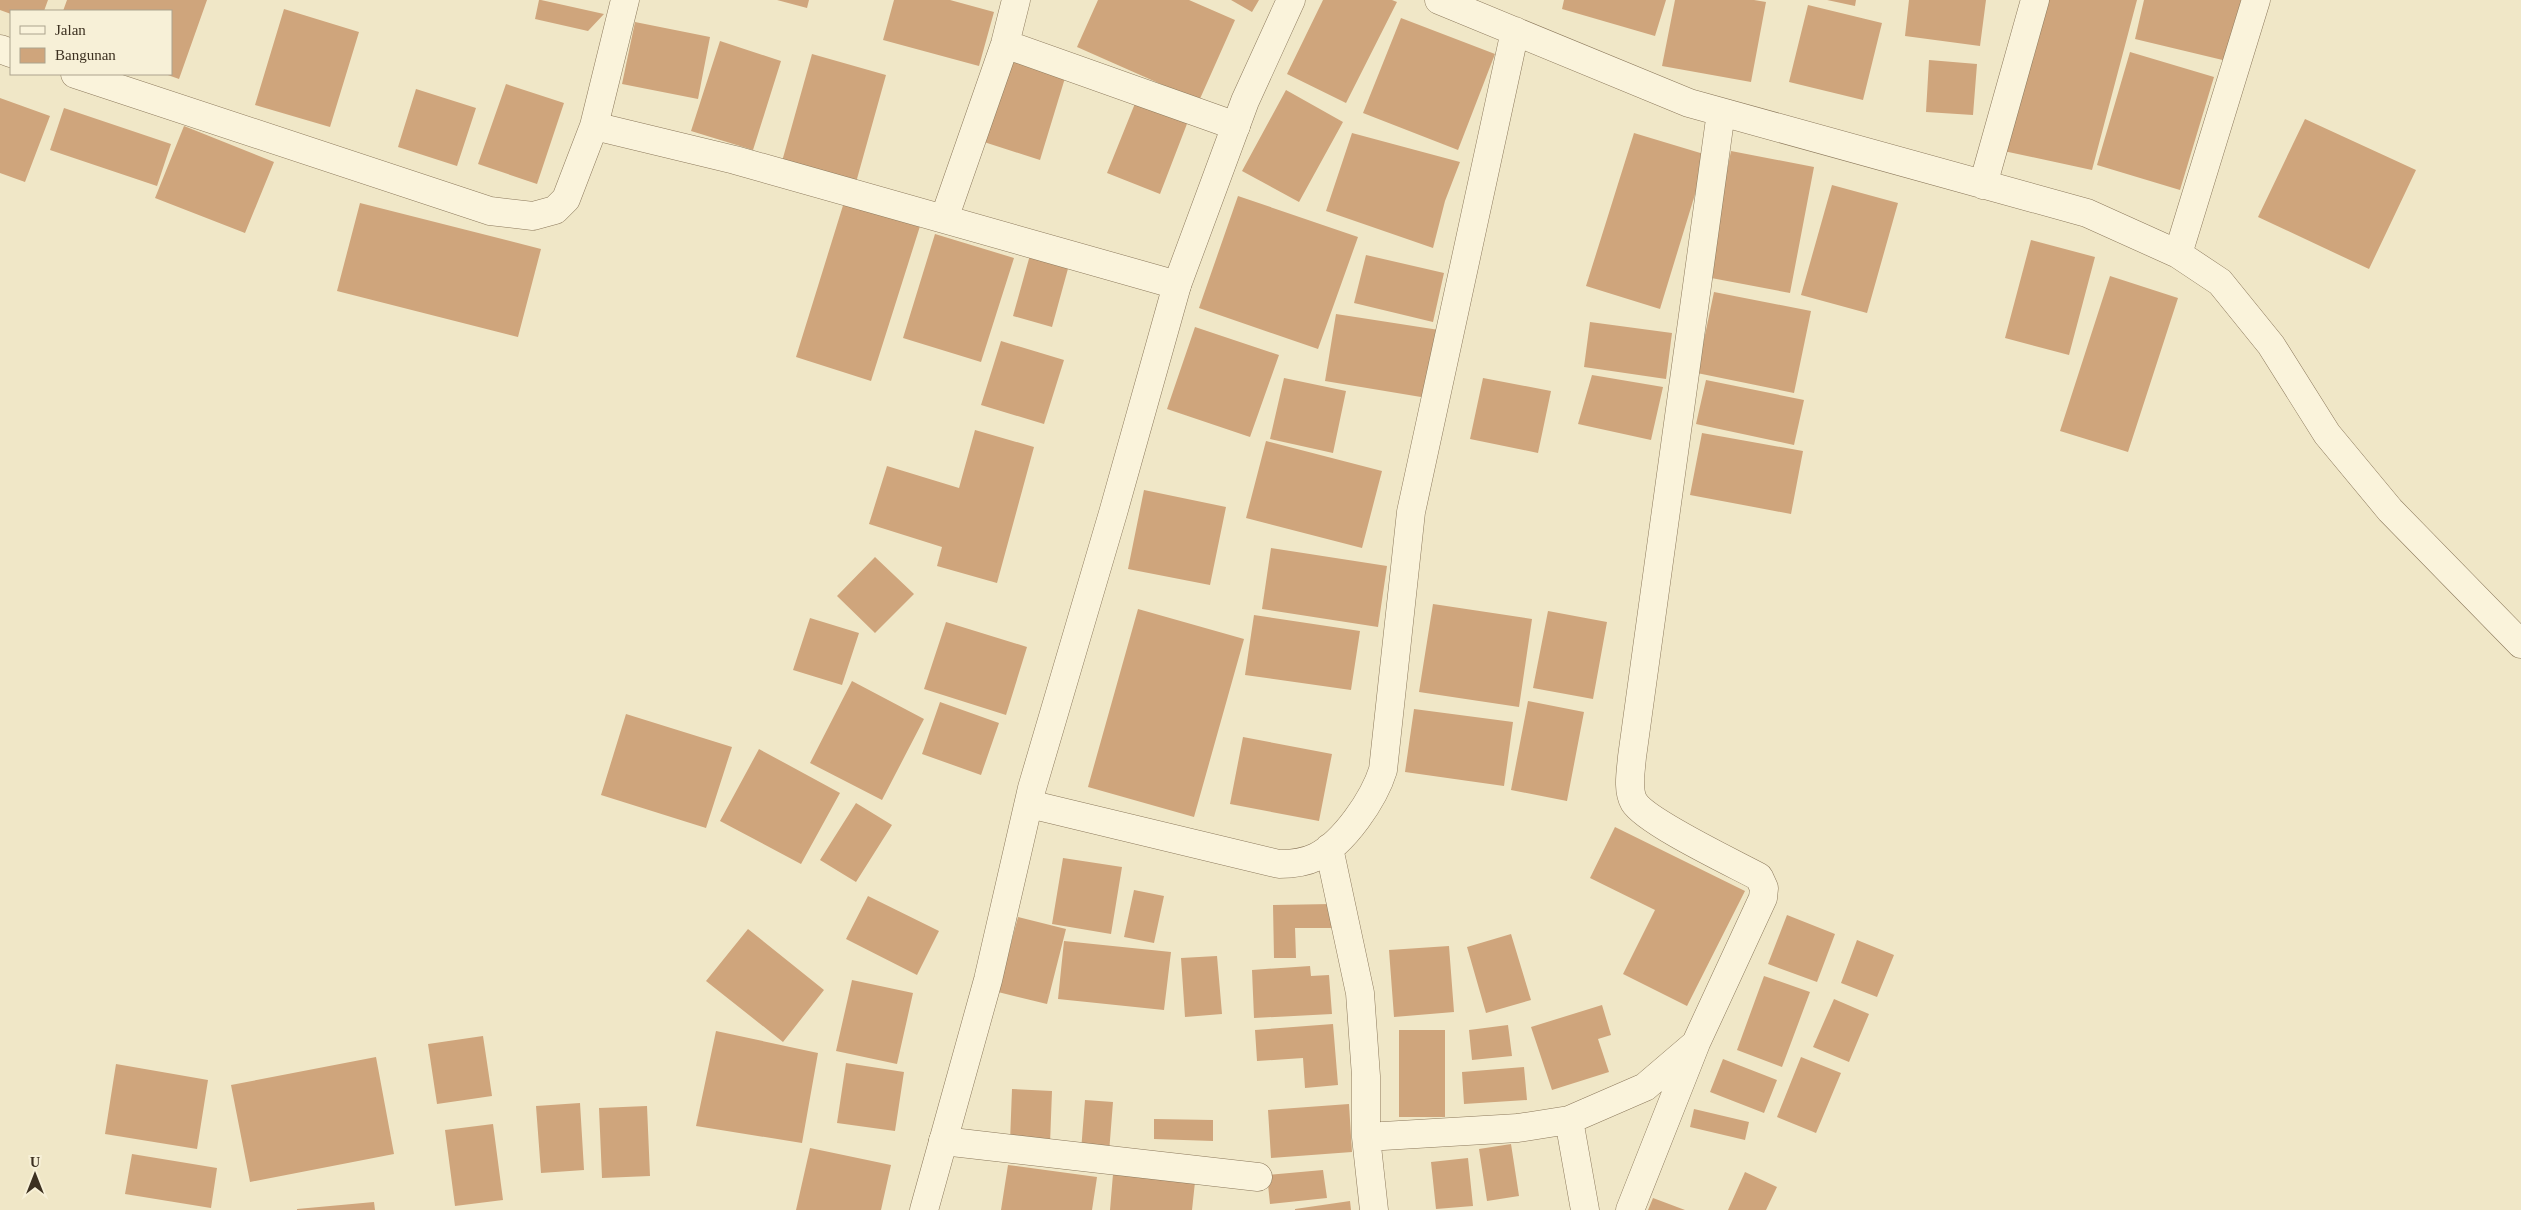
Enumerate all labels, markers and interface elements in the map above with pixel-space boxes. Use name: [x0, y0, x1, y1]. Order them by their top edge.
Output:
legend: [10, 10, 172, 75]
text: Jalan: [55, 22, 86, 38]
text: Bangunan: [55, 47, 116, 63]
north arrow: [10, 1150, 60, 1200]
text: U: [30, 1155, 40, 1170]

